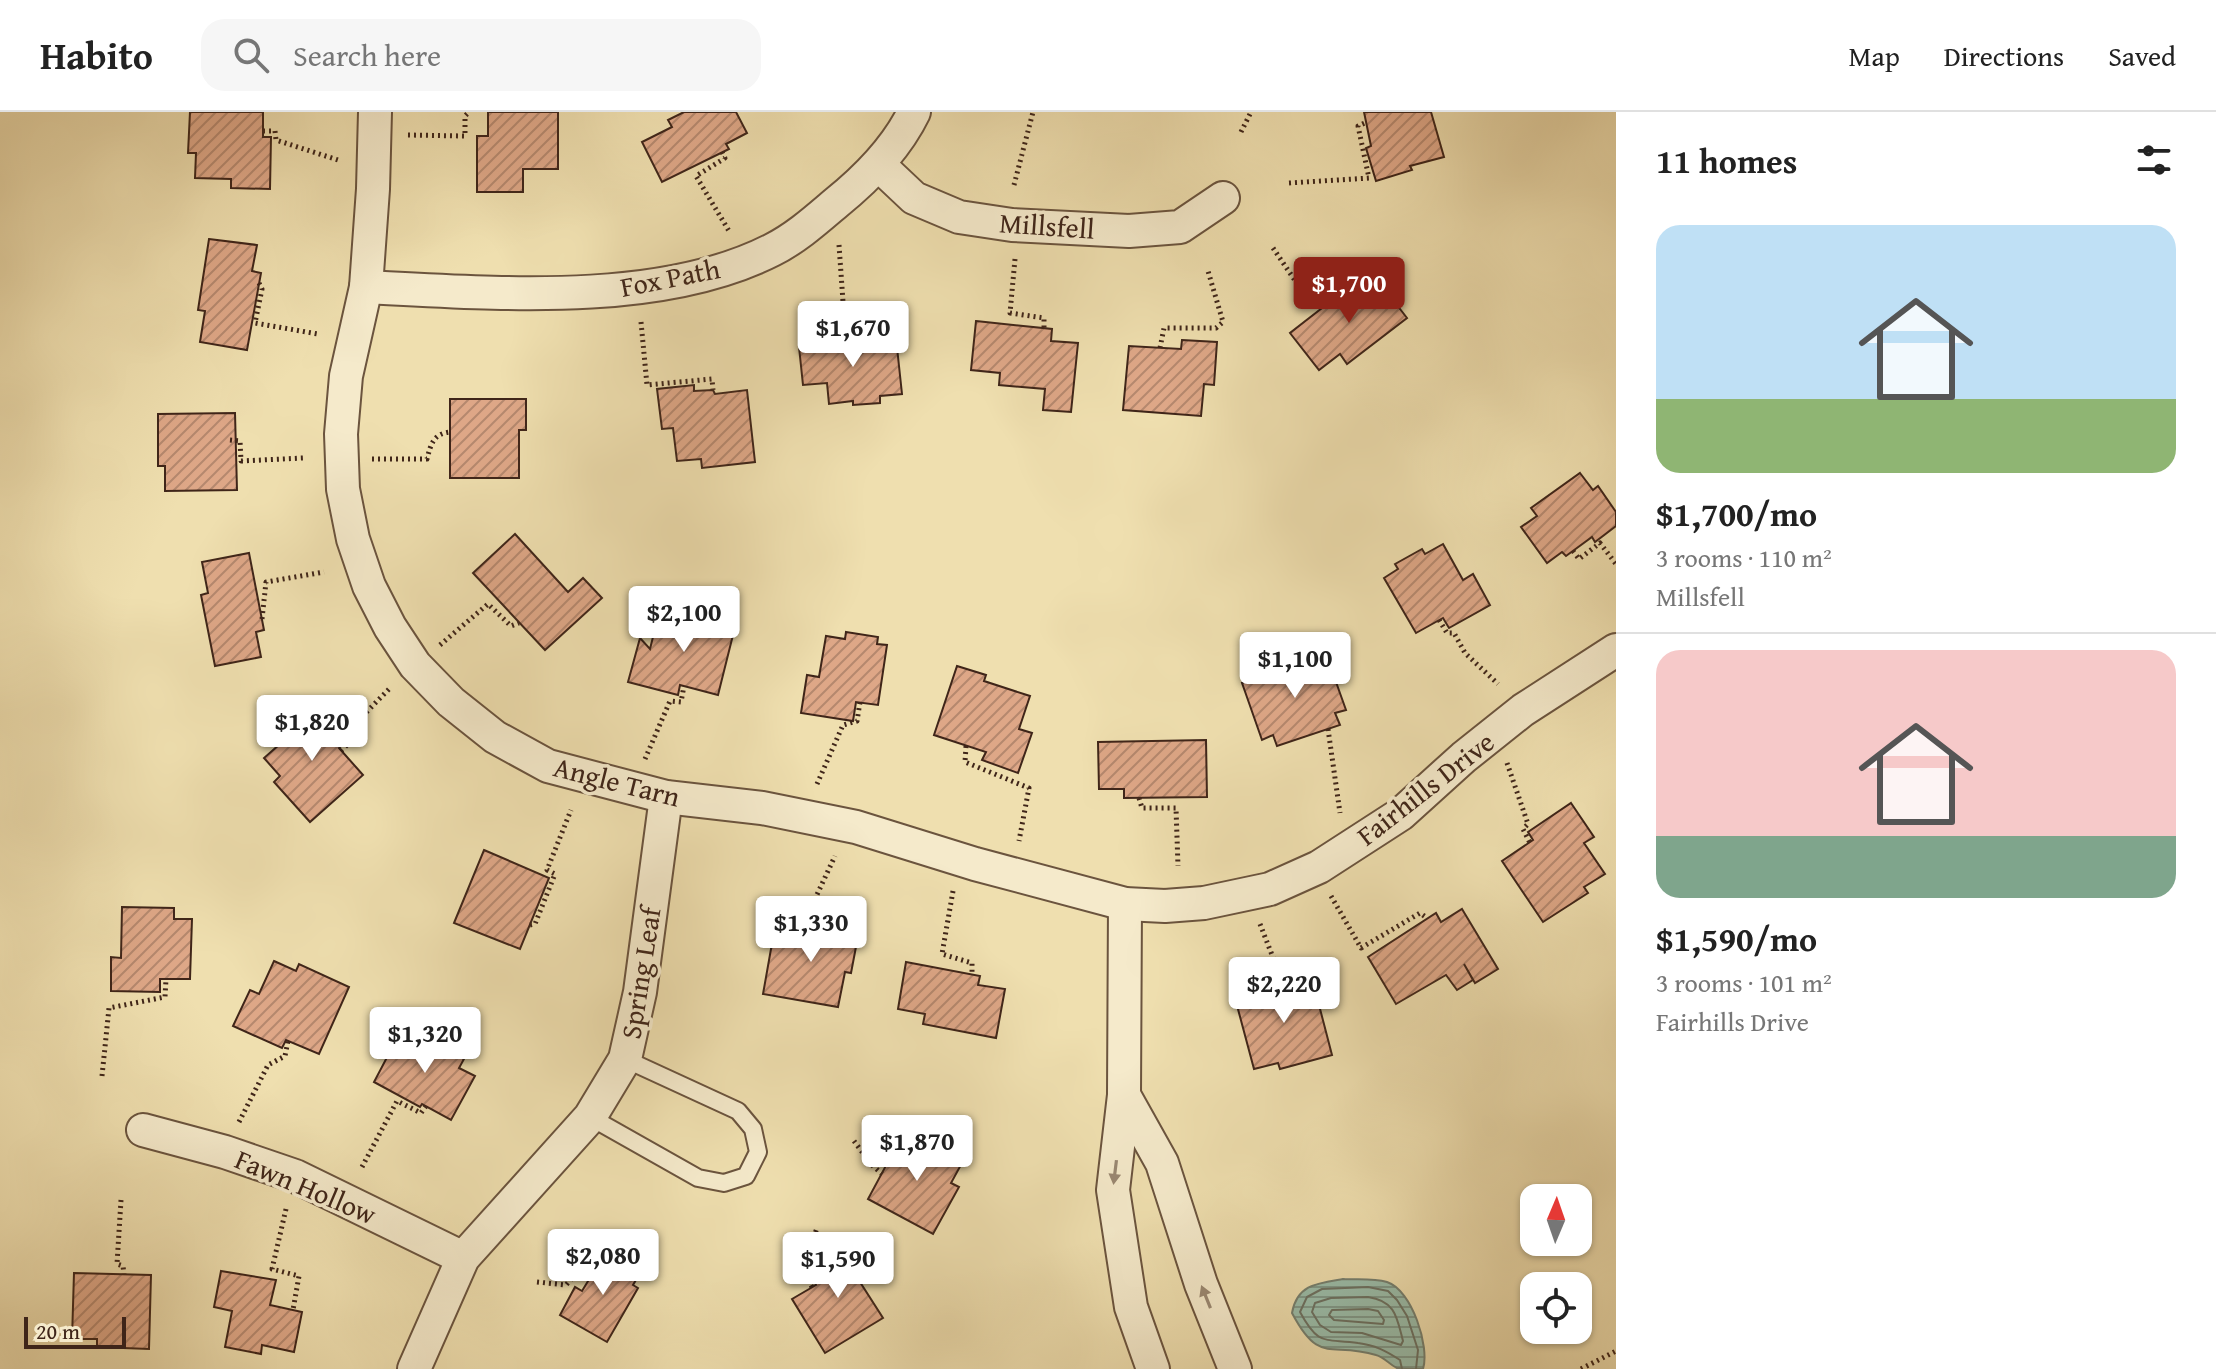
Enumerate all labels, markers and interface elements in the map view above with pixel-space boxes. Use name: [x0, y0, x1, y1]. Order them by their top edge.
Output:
search box: [201, 19, 761, 91]
text: Habito: [40, 27, 153, 83]
icon: search: [229, 33, 273, 77]
text: Search here: [293, 33, 441, 77]
text: Map: [1848, 35, 1900, 76]
text: Directions: [1944, 35, 2064, 76]
text: Saved: [2108, 35, 2176, 76]
text: 11 homes: [1656, 136, 1797, 185]
icon: filters: [2132, 138, 2176, 182]
street label: Millsfell: [998, 201, 1096, 249]
street label: Fox Path: [617, 247, 724, 307]
pin: $1,700: [1284, 257, 1414, 325]
text: $1,700: [1312, 263, 1386, 302]
icon: home: [1844, 277, 1988, 421]
pin: $1,670: [788, 301, 918, 369]
text: $1,670: [816, 307, 890, 346]
text: $1,700/mo: [1656, 489, 1817, 538]
text: 3 rooms · 110 m²: [1656, 538, 1832, 577]
text: Millsfell: [1656, 577, 1745, 616]
pin: $2,100: [619, 586, 749, 654]
text: $2,100: [647, 592, 721, 631]
pin: $1,100: [1230, 632, 1360, 700]
text: $1,100: [1258, 638, 1332, 677]
pin: $1,820: [247, 695, 377, 763]
text: $1,820: [275, 701, 349, 740]
icon: home: [1844, 702, 1988, 846]
street label: Fairhills Drive: [1348, 721, 1502, 855]
street label: Angle Tarn: [550, 746, 685, 817]
pin: $1,330: [746, 896, 876, 964]
street label: Spring Leaf: [609, 901, 671, 1042]
text: $1,330: [774, 902, 848, 941]
text: $1,590/mo: [1656, 914, 1817, 963]
pin: $2,220: [1219, 957, 1349, 1025]
text: $2,220: [1247, 963, 1321, 1002]
text: 3 rooms · 101 m²: [1656, 963, 1832, 1002]
text: Fairhills Drive: [1656, 1002, 1809, 1041]
pin: $1,320: [360, 1007, 490, 1075]
text: $1,320: [388, 1013, 462, 1052]
pin: $1,870: [852, 1115, 982, 1183]
text: $1,870: [880, 1121, 954, 1160]
street label: Fawn Hollow: [229, 1138, 383, 1234]
one-way arrow: [1108, 1160, 1121, 1185]
north arrow: [1520, 1184, 1592, 1256]
map controls: [1520, 1184, 1592, 1344]
pin: $2,080: [538, 1229, 668, 1297]
pin: $1,590: [773, 1232, 903, 1300]
text: $2,080: [566, 1235, 640, 1274]
text: $1,590: [801, 1238, 875, 1277]
button: locate: [1520, 1272, 1592, 1344]
one-way arrow: [1199, 1285, 1212, 1309]
scale bar: [24, 1313, 126, 1349]
text: 20 m: [36, 1315, 80, 1347]

